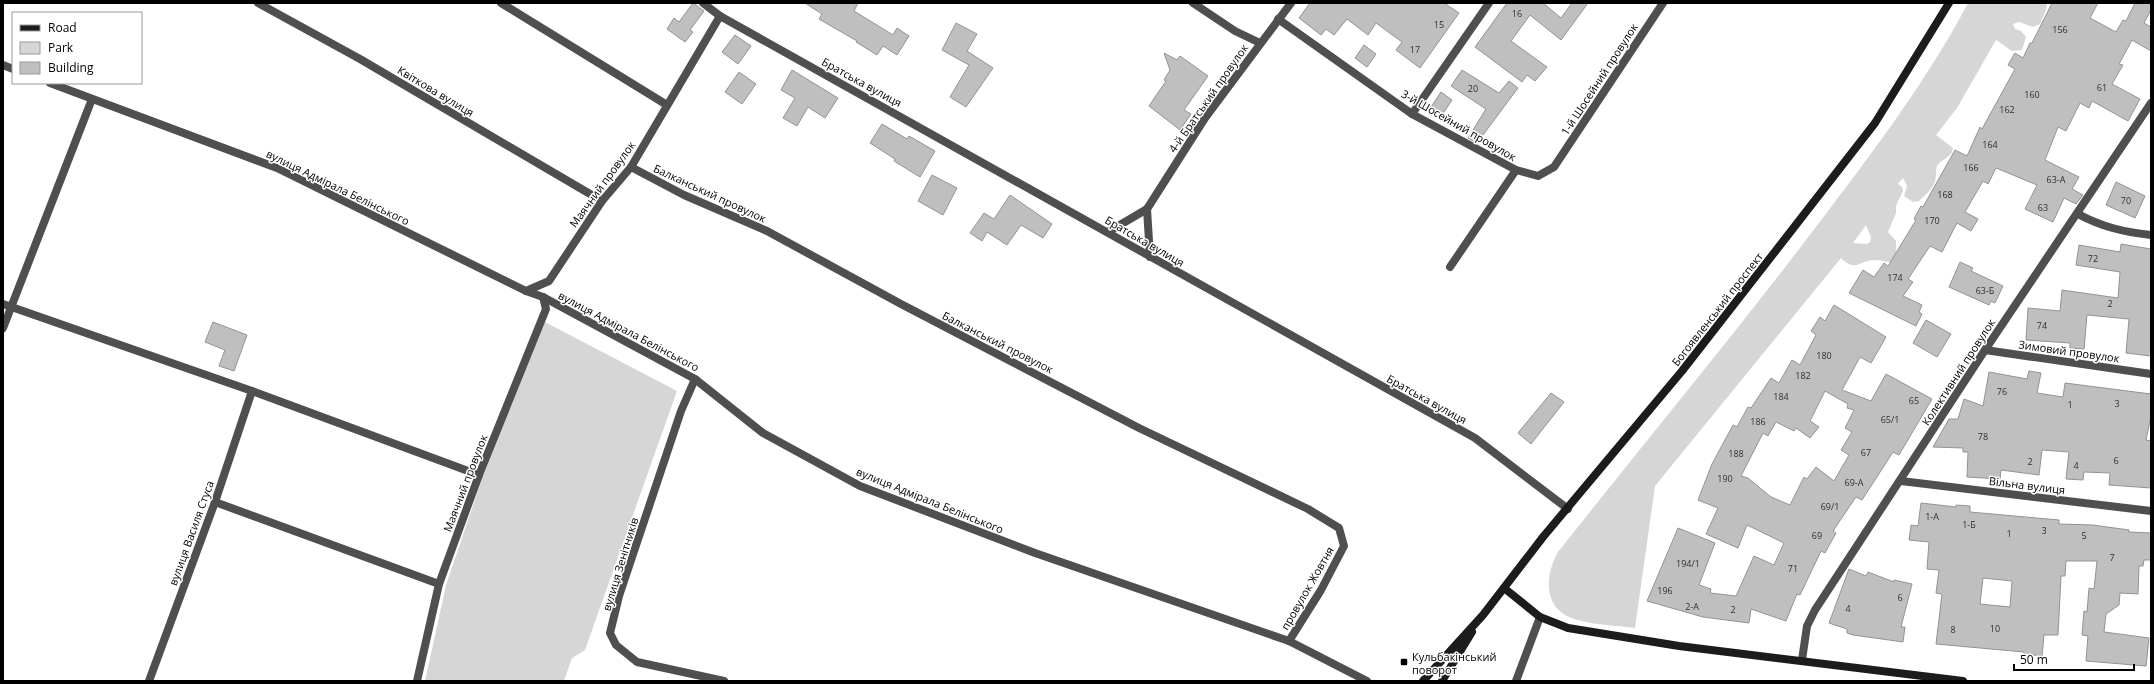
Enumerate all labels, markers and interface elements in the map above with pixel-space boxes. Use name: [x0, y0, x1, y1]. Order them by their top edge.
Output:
house number: 16: [1512, 7, 1522, 20]
legend: [12, 12, 142, 84]
house number: 15: [1434, 18, 1444, 31]
text: Road: [48, 19, 77, 36]
street label: 1-й Шосейний провулок: [1557, 20, 1641, 138]
house number: 156: [2052, 23, 2068, 36]
text: Park: [48, 39, 74, 56]
street label: 4-й Братський провулок: [1165, 40, 1251, 155]
house number: 17: [1410, 43, 1420, 56]
street label: Братська вулиця: [819, 54, 905, 110]
text: Building: [48, 59, 94, 76]
street label: Квіткова вулиця: [395, 62, 477, 120]
house number: 61: [2097, 81, 2107, 94]
house number: 20: [1468, 82, 1478, 95]
street label: 3-й Шосейний провулок: [1399, 86, 1520, 164]
house number: 160: [2024, 88, 2040, 101]
house number: 162: [1999, 103, 2015, 116]
street label: Маячний провулок: [566, 138, 639, 230]
house number: 164: [1982, 138, 1998, 151]
street label: вулиця Адмірала Белінського: [264, 146, 412, 228]
street label: Балканський провулок: [651, 160, 769, 226]
house number: 166: [1963, 161, 1979, 174]
house number: 63-А: [2047, 173, 2066, 186]
house number: 168: [1937, 188, 1953, 201]
house number: 70: [2121, 194, 2131, 207]
house number: 63: [2038, 201, 2048, 214]
street label: Братська вулиця: [1103, 212, 1187, 270]
house number: 170: [1924, 214, 1940, 227]
street label: Богоявленський проспект: [1668, 249, 1766, 369]
house number: 72: [2088, 252, 2098, 265]
house number: 174: [1887, 271, 1903, 284]
house number: 63-Б: [1976, 284, 1995, 297]
street label: вулиця Адмірала Белінського: [556, 287, 702, 375]
house number: 2: [2107, 297, 2113, 310]
street label: Балканський провулок: [940, 307, 1056, 377]
street label: Колективний провулок: [1918, 316, 1998, 428]
house number: 74: [2037, 319, 2047, 332]
street label: Зимовий провулок: [2018, 336, 2121, 366]
house number: 180: [1816, 349, 1832, 362]
house number: 182: [1795, 369, 1811, 382]
street label: Братська вулиця: [1384, 371, 1470, 427]
house number: 76: [1997, 385, 2007, 398]
house number: 184: [1773, 390, 1789, 403]
house number: 65: [1909, 394, 1919, 407]
house number: 3: [2114, 397, 2120, 410]
house number: 1: [2067, 398, 2073, 411]
house number: 65/1: [1881, 413, 1899, 426]
house number: 186: [1750, 415, 1766, 428]
house number: 78: [1978, 430, 1988, 443]
street label: Маячний провулок: [440, 432, 491, 534]
house number: 67: [1861, 446, 1871, 459]
house number: 188: [1728, 447, 1744, 460]
house number: 6: [2113, 454, 2119, 467]
house number: 2: [2027, 455, 2033, 468]
house number: 4: [2073, 459, 2079, 472]
street label: вулиця Адмірала Белінського: [854, 464, 1006, 537]
house number: 190: [1717, 472, 1733, 485]
street label: Вільна вулиця: [1988, 473, 2066, 497]
house number: 69-А: [1845, 476, 1864, 489]
street label: вулиця Василя Стуса: [165, 478, 217, 588]
house number: 69/1: [1821, 500, 1839, 513]
house number: 1-А: [1925, 510, 1939, 523]
street label: вулиця Зенітників: [599, 515, 641, 613]
house number: 1-Б: [1962, 518, 1976, 531]
house number: 3: [2041, 524, 2047, 537]
house number: 1: [2006, 527, 2012, 540]
house number: 69: [1812, 529, 1822, 542]
house number: 5: [2081, 529, 2087, 542]
street label: провулок Жовтня: [1277, 544, 1337, 632]
house number: 7: [2109, 551, 2115, 564]
house number: 194/1: [1676, 557, 1700, 570]
house number: 71: [1788, 562, 1798, 575]
house number: 196: [1657, 584, 1673, 597]
house number: 6: [1897, 591, 1903, 604]
house number: 2-А: [1685, 600, 1699, 613]
house number: 4: [1845, 602, 1851, 615]
house number: 2: [1730, 603, 1736, 616]
house number: 10: [1990, 622, 2000, 635]
house number: 8: [1950, 623, 1956, 636]
scale bar: [2014, 646, 2134, 672]
place label: Кульбакінський поворот: [1412, 649, 1497, 677]
text: 50 m: [2020, 651, 2048, 668]
marker: Кульбакінський поворот: [1399, 657, 1409, 667]

